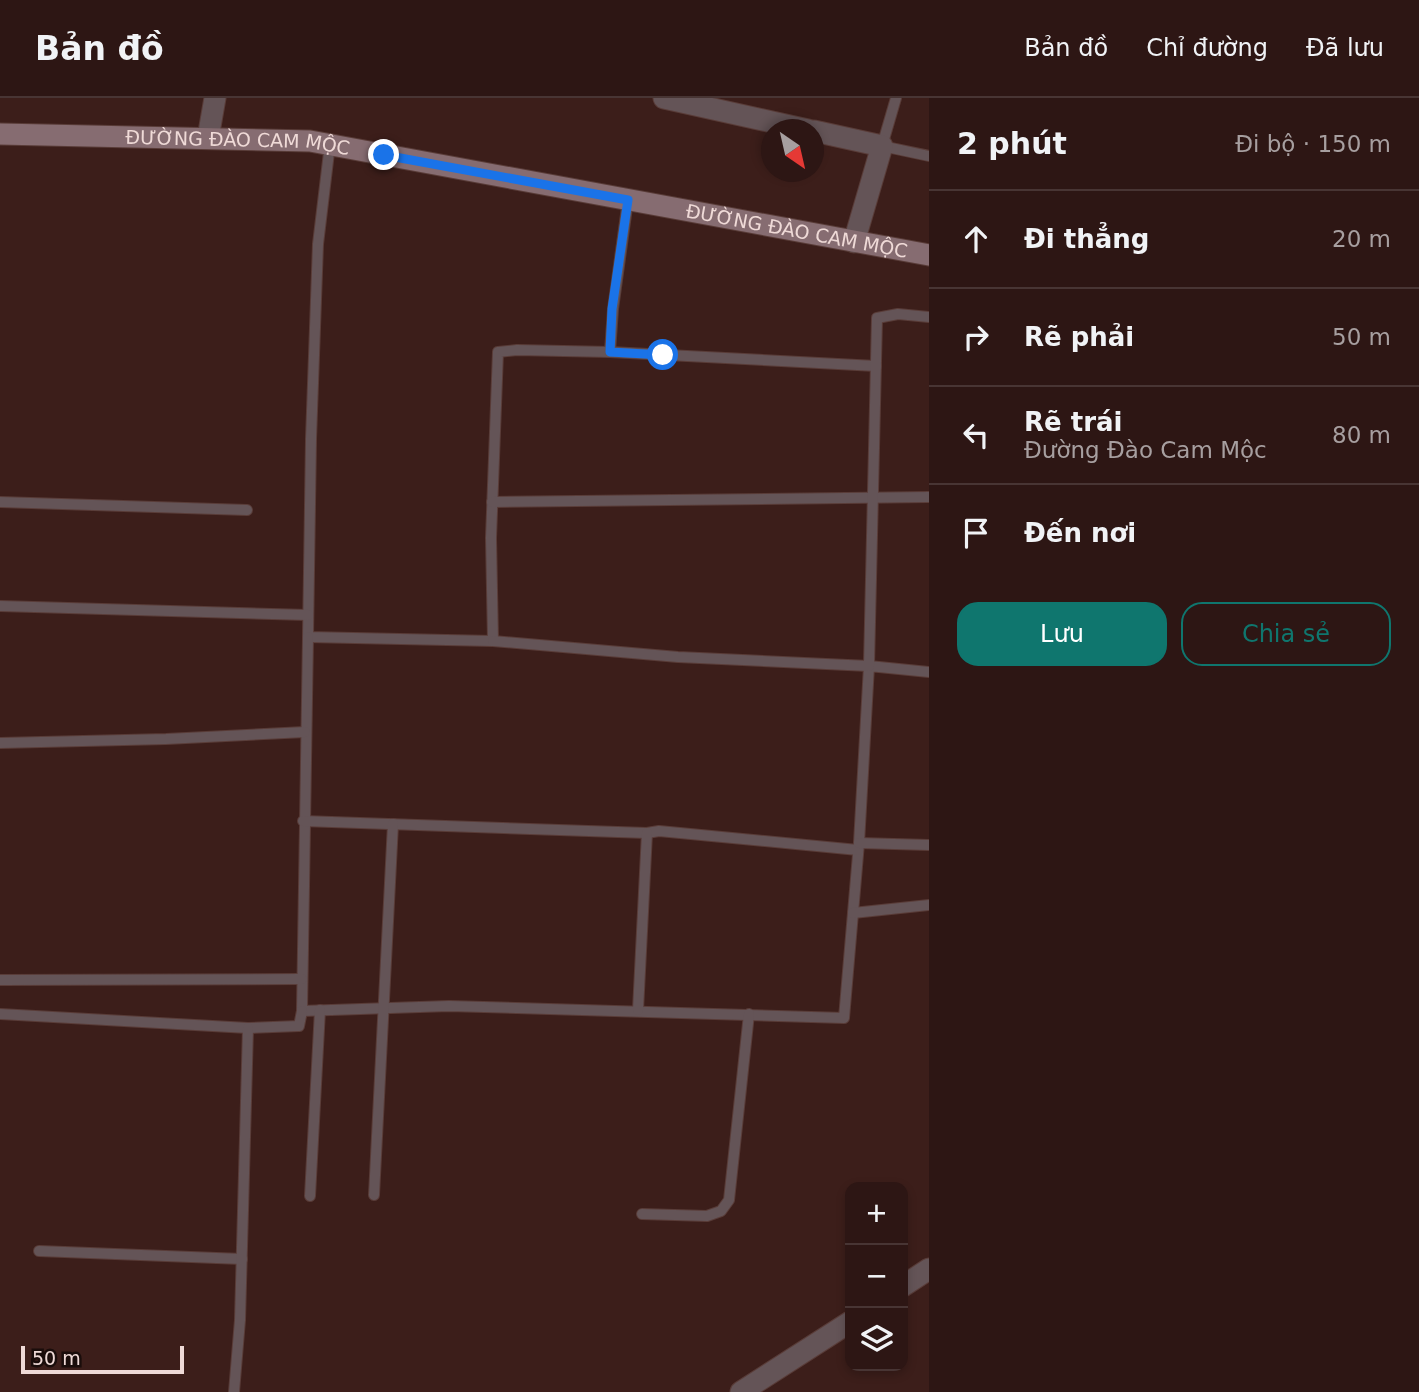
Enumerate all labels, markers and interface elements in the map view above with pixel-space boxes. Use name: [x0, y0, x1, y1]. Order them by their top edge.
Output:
text: Bản đồ: [35, 29, 164, 68]
text: Bản đồ: [1024, 34, 1108, 62]
text: Chỉ đường: [1146, 34, 1268, 62]
text: Đã lưu: [1306, 34, 1384, 62]
north arrow: [761, 119, 824, 182]
street label: ĐƯỜNG ĐÀO CAM MỘC: [125, 126, 352, 159]
text: 2 phút: [957, 126, 1067, 161]
text: Đi bộ · 150 m: [1235, 131, 1391, 157]
route end: [368, 139, 399, 170]
street label: ĐƯỜNG ĐÀO CAM MỘC: [684, 199, 909, 262]
icon: ahead: [957, 220, 995, 258]
text: Đi thẳng: [1024, 224, 1149, 254]
text: 20 m: [1332, 226, 1391, 252]
icon: right: [957, 318, 995, 356]
text: Rẽ phải: [1024, 322, 1134, 352]
text: 50 m: [1332, 324, 1391, 350]
route start: [647, 339, 678, 370]
text: Rẽ trái: [1024, 407, 1122, 437]
icon: left: [957, 416, 995, 454]
text: 80 m: [1332, 422, 1391, 448]
text: Đường Đào Cam Mộc: [1024, 437, 1267, 463]
icon: arrive: [957, 514, 995, 552]
text: Đến nơi: [1024, 518, 1136, 548]
button: Lưu: [957, 602, 1167, 666]
button: Chia sẻ: [1181, 602, 1391, 666]
map controls: [845, 1182, 908, 1371]
button: +: [845, 1182, 908, 1245]
button: −: [845, 1245, 908, 1308]
button: layers: [845, 1308, 908, 1371]
scale bar: [21, 1343, 184, 1375]
text: 50 m: [32, 1347, 81, 1369]

